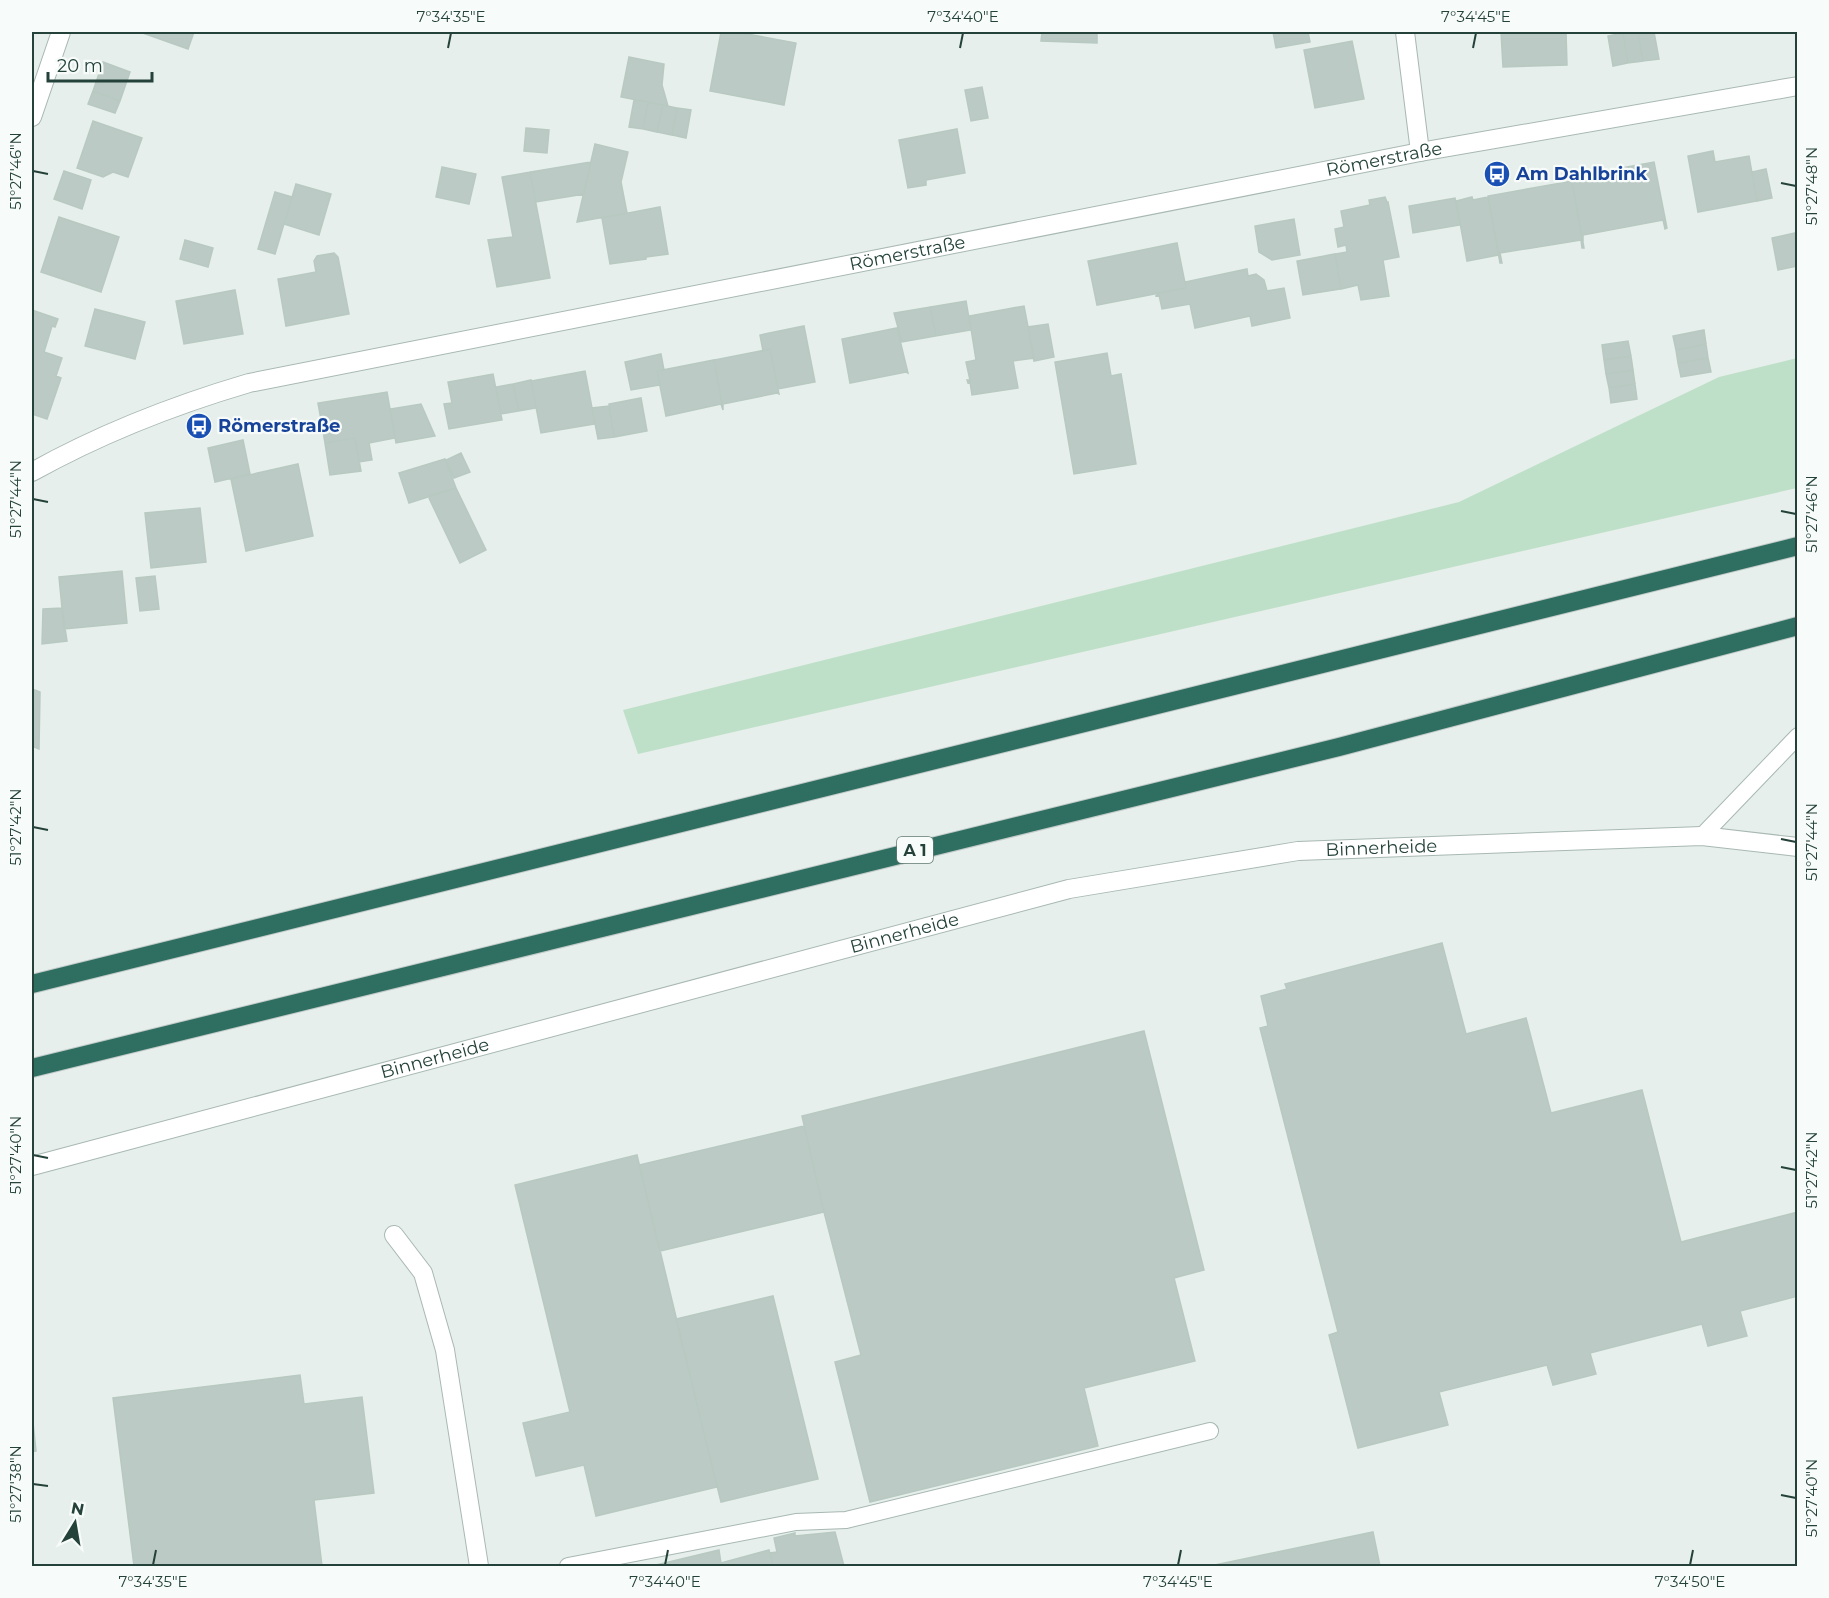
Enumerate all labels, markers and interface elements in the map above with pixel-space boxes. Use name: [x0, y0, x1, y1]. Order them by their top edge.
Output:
text: 7°34'35"E: [416, 7, 486, 26]
text: 7°34'40"E: [927, 7, 999, 26]
text: 7°34'45"E: [1441, 7, 1511, 26]
scale bar: [48, 45, 152, 83]
text: 20 m: [57, 55, 103, 77]
text: 51°27'46"N: [6, 132, 25, 210]
street label: Römerstraße: [1324, 137, 1444, 181]
text: 51°27'48"N: [1802, 147, 1821, 225]
bus stop icon: Am Dahlbrink: [1482, 159, 1512, 189]
place label: Am Dahlbrink: [1515, 163, 1648, 185]
street label: Römerstraße: [847, 231, 967, 275]
bus stop icon: Römerstraße: [184, 411, 214, 441]
place label: Römerstraße: [218, 415, 340, 437]
text: 51°27'44"N: [6, 460, 25, 538]
text: 51°27'46"N: [1802, 475, 1821, 553]
text: 51°27'42"N: [6, 788, 25, 866]
text: 51°27'44"N: [1802, 803, 1821, 881]
street label: Binnerheide: [1325, 835, 1438, 861]
road number: A 1: [897, 837, 933, 863]
street label: Binnerheide: [848, 908, 961, 958]
street label: Binnerheide: [378, 1033, 492, 1083]
text: 51°27'40"N: [6, 1116, 25, 1194]
text: 51°27'42"N: [1802, 1131, 1821, 1209]
text: 51°27'38"N: [6, 1445, 25, 1523]
text: 51°27'40"N: [1802, 1459, 1821, 1537]
north arrow: [45, 1493, 105, 1553]
text: N: [70, 1498, 86, 1519]
text: 7°34'35"E: [118, 1572, 188, 1591]
text: 7°34'40"E: [629, 1572, 701, 1591]
text: 7°34'45"E: [1143, 1572, 1213, 1591]
text: 7°34'50"E: [1655, 1572, 1725, 1591]

